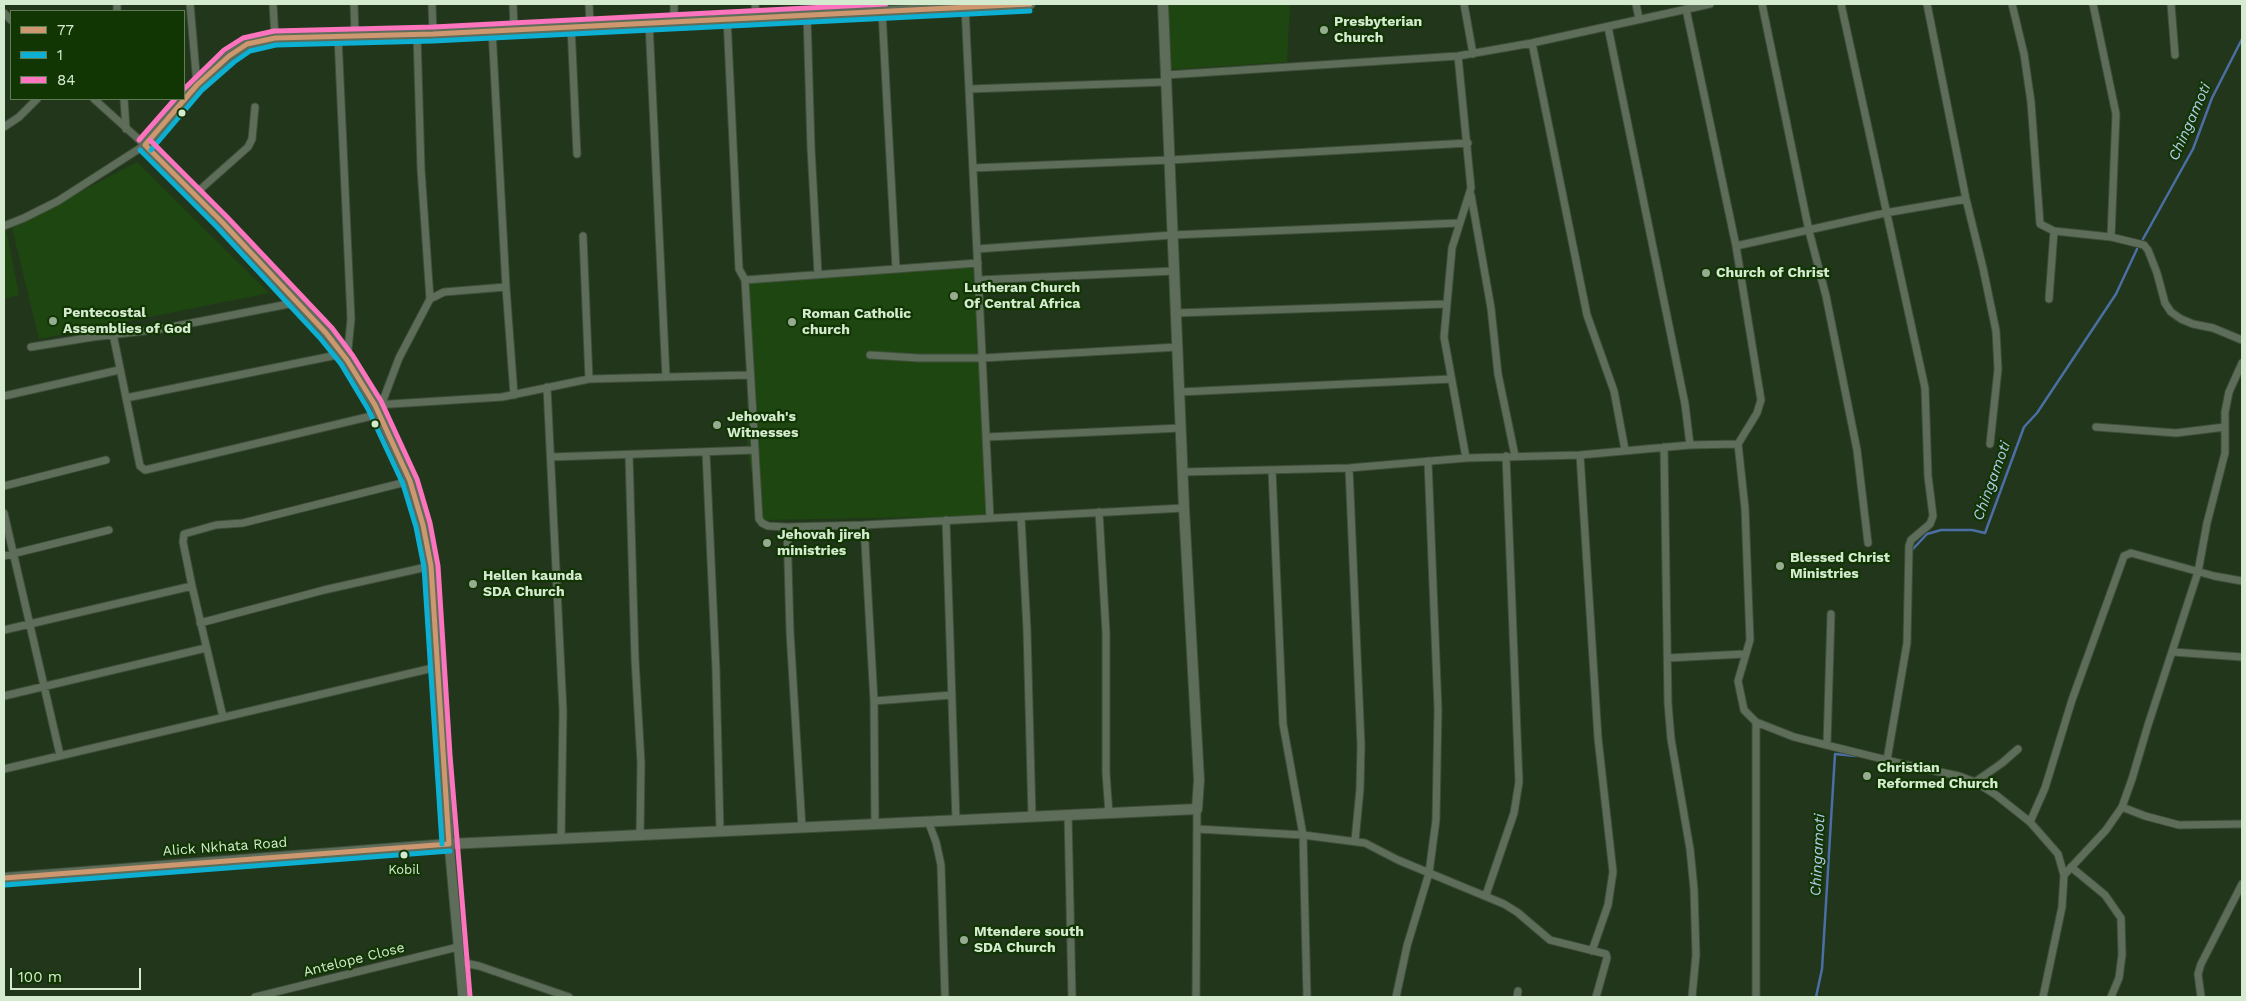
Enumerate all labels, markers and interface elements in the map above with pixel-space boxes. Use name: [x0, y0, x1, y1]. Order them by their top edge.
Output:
legend: [10, 10, 185, 100]
place label: Presbyterian Church: [1334, 14, 1422, 46]
text: 77: [57, 21, 74, 39]
marker: Presbyterian Church: [1318, 24, 1330, 36]
text: 1: [57, 46, 63, 64]
text: 84: [57, 71, 75, 89]
water label: Chingamoti: [2165, 80, 2215, 164]
unlabelled marker: [177, 108, 187, 118]
place label: Church of Christ: [1716, 265, 1829, 281]
marker: Church of Christ: [1700, 267, 1712, 279]
place label: Lutheran Church Of Central Africa: [964, 280, 1080, 312]
marker: Lutheran Church Of Central Africa: [948, 290, 960, 302]
place label: Pentecostal Assemblies of God: [63, 305, 191, 338]
place label: Roman Catholic church: [802, 306, 911, 338]
marker: Pentecostal Assemblies of God: [47, 315, 59, 327]
marker: Roman Catholic church: [786, 316, 798, 328]
place label: Jehovah's Witnesses: [727, 409, 798, 442]
unlabelled marker: [370, 419, 380, 429]
marker: Jehovah's Witnesses: [711, 419, 723, 431]
water label: Chingamoti: [1969, 439, 2015, 523]
place label: Jehovah jireh ministries: [777, 527, 870, 560]
marker: Jehovah jireh ministries: [761, 537, 773, 549]
place label: Blessed Christ Ministries: [1790, 550, 1890, 582]
marker: Blessed Christ Ministries: [1774, 560, 1786, 572]
place label: Hellen kaunda SDA Church: [483, 568, 582, 600]
marker: Hellen kaunda SDA Church: [467, 578, 479, 590]
place label: Christian Reformed Church: [1877, 760, 1998, 792]
marker: Christian Reformed Church: [1861, 770, 1873, 782]
water label: Chingamoti: [1807, 813, 1829, 897]
street label: Alick Nkhata Road: [162, 834, 288, 860]
marker: Kobil: [399, 850, 409, 860]
place label: Kobil: [388, 862, 420, 878]
place label: Mtendere south SDA Church: [974, 924, 1084, 956]
marker: Mtendere south SDA Church: [958, 934, 970, 946]
street label: Antelope Close: [302, 939, 406, 981]
scale bar: [12, 958, 144, 990]
text: 100 m: [18, 968, 62, 986]

